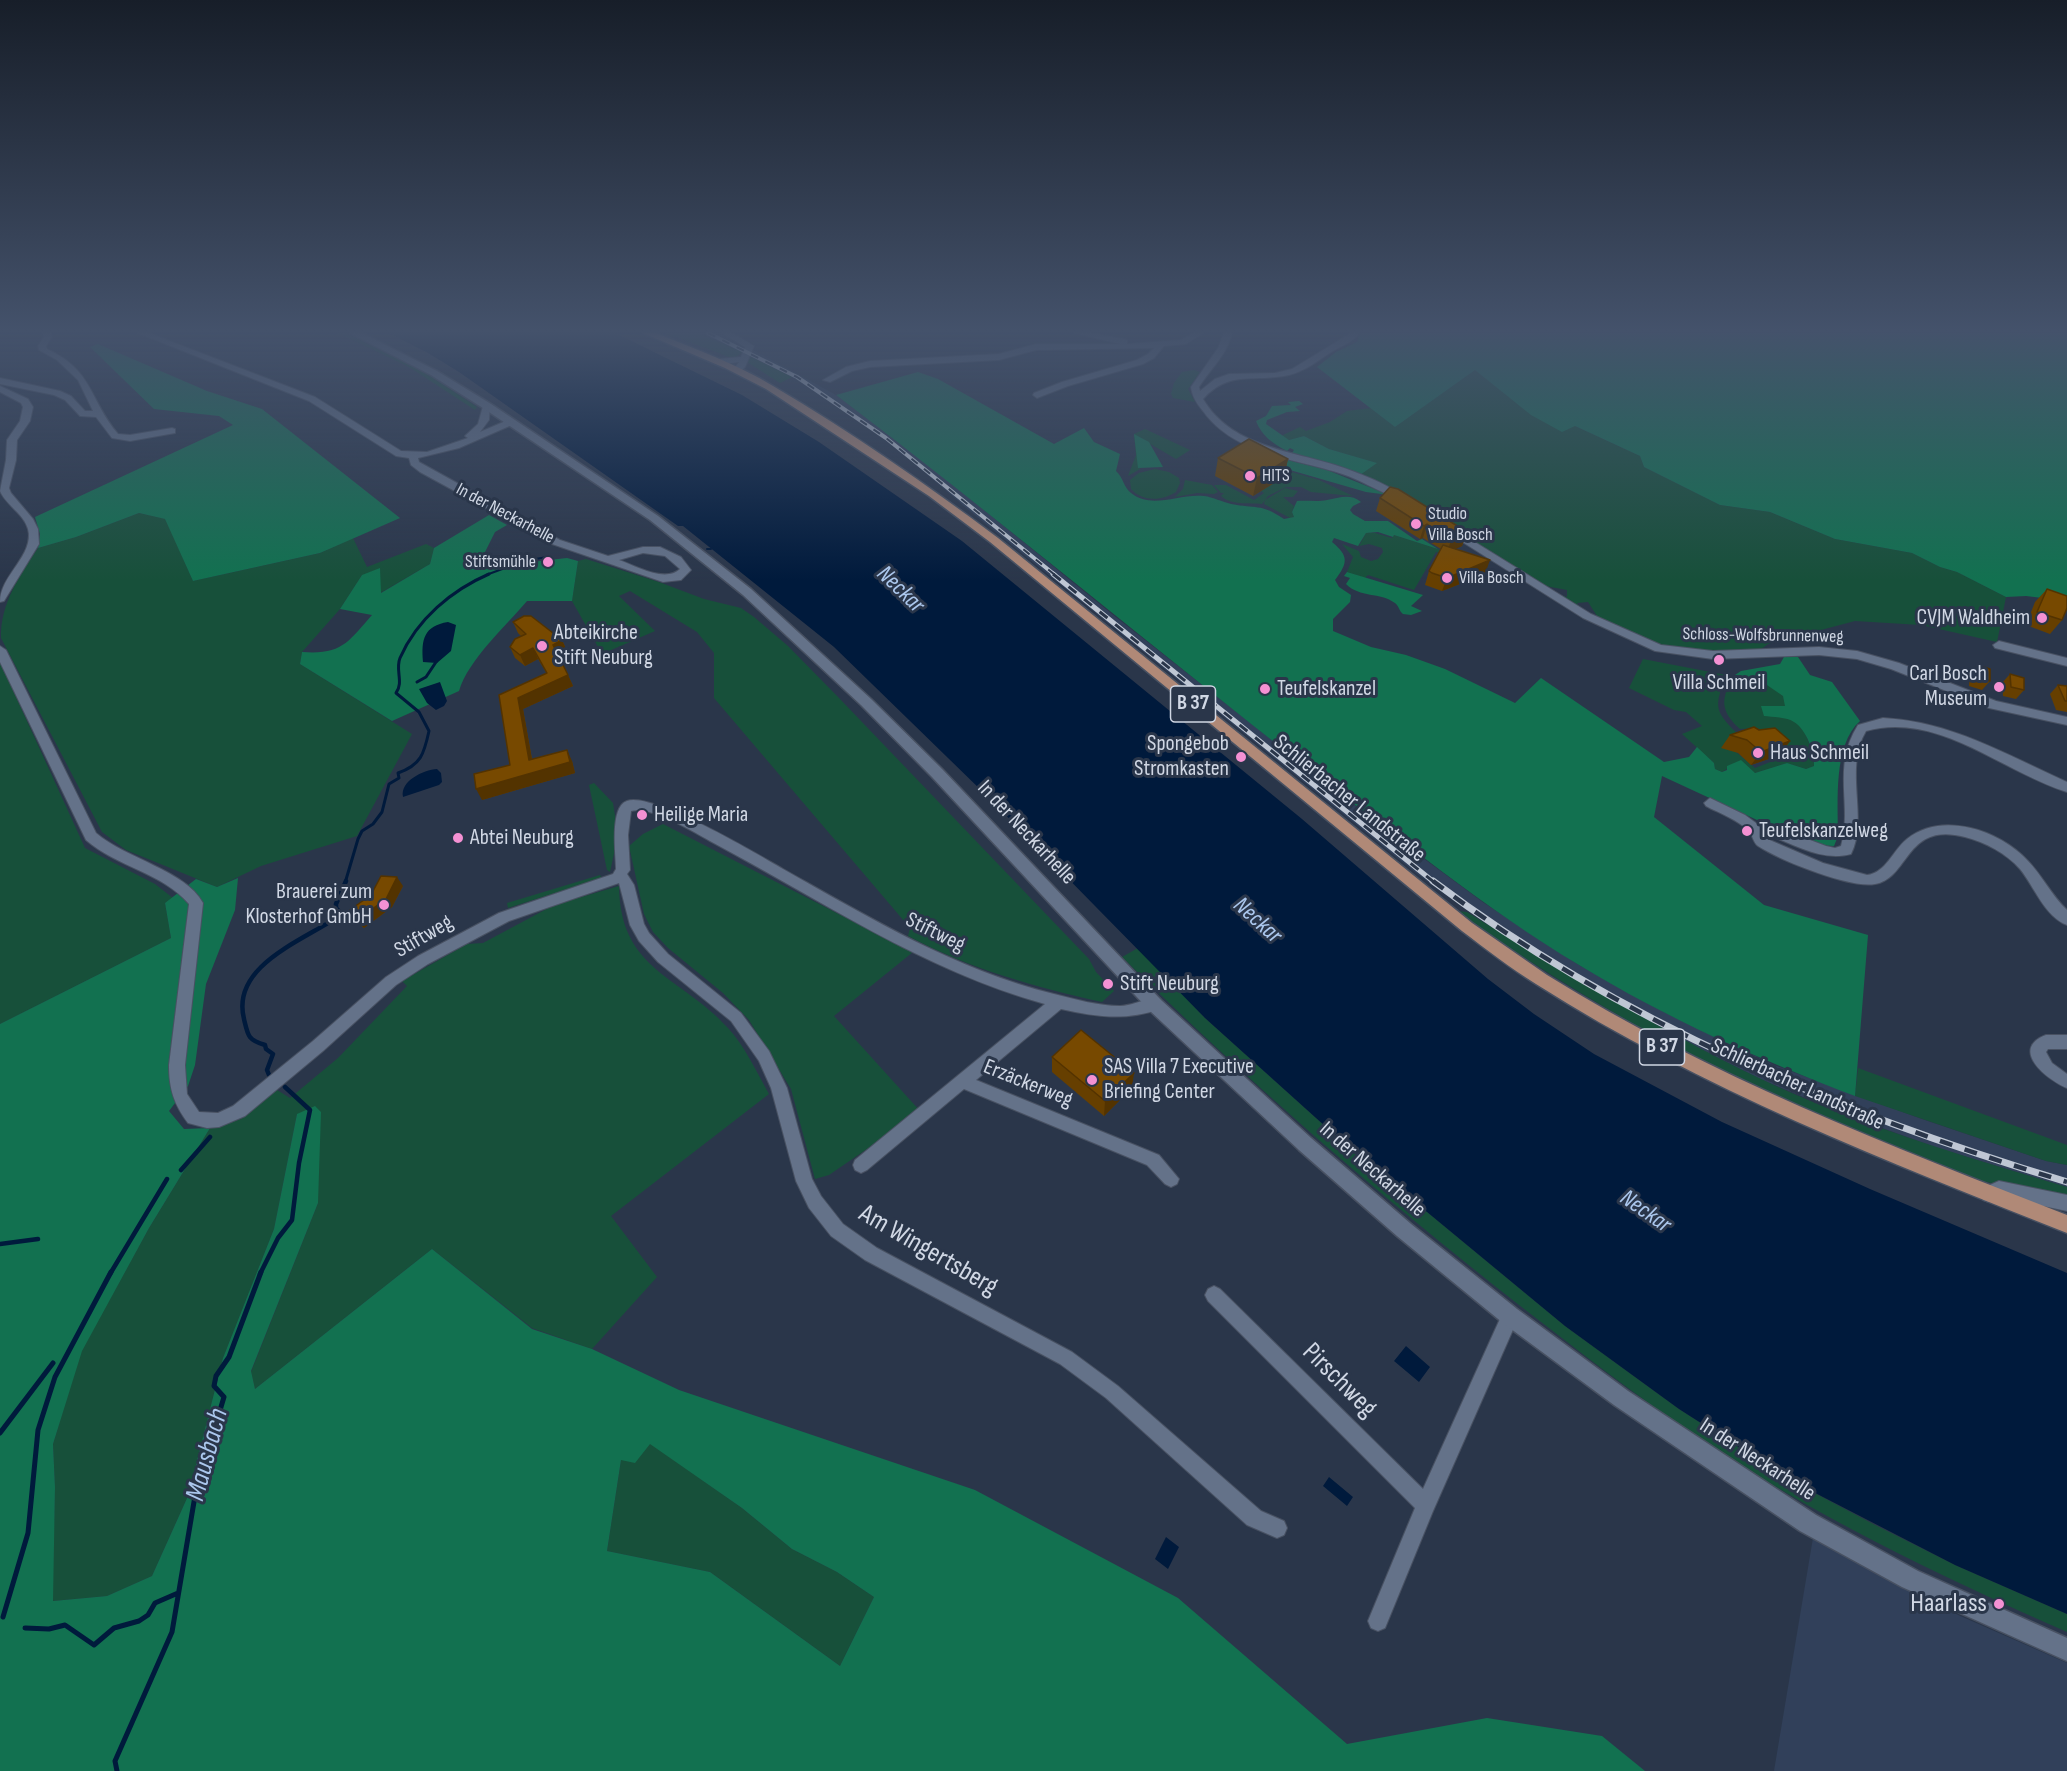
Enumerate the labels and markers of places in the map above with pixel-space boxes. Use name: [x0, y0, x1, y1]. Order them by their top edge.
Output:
place label: HITS: [1262, 465, 1290, 487]
marker: HITS: [1243, 469, 1257, 483]
place label: Studio Villa Bosch: [1428, 503, 1493, 546]
marker: Studio Villa Bosch: [1409, 517, 1423, 531]
place label: Stiftsmühle: [465, 551, 536, 573]
marker: Stiftsmühle: [541, 555, 555, 569]
place label: Villa Bosch: [1459, 567, 1524, 589]
marker: Villa Bosch: [1440, 571, 1454, 585]
place label: CVJM Waldheim: [1916, 605, 2030, 631]
marker: CVJM Waldheim: [2035, 611, 2049, 625]
place label: Abteikirche Stift Neuburg: [554, 620, 653, 672]
marker: Abteikirche Stift Neuburg: [535, 639, 549, 653]
marker: Villa Schmeil: [1712, 653, 1726, 667]
place label: Carl Bosch Museum: [1909, 661, 1987, 712]
place label: Villa Schmeil: [1673, 670, 1765, 696]
place label: Teufelskanzel: [1277, 676, 1376, 702]
marker: Carl Bosch Museum: [1992, 680, 2006, 694]
marker: Teufelskanzel: [1258, 682, 1272, 696]
place label: Spongebob Stromkasten: [1134, 731, 1229, 782]
place label: Haus Schmeil: [1770, 740, 1869, 766]
marker: Haus Schmeil: [1751, 746, 1765, 760]
marker: Spongebob Stromkasten: [1234, 750, 1248, 764]
place label: Heilige Maria: [654, 802, 748, 828]
marker: Heilige Maria: [635, 808, 649, 822]
place label: Teufelskanzelweg: [1759, 818, 1888, 844]
marker: Teufelskanzelweg: [1740, 824, 1754, 838]
place label: Abtei Neuburg: [470, 825, 574, 851]
marker: Abtei Neuburg: [451, 831, 465, 845]
place label: Brauerei zum Klosterhof GmbH: [245, 879, 372, 930]
marker: Brauerei zum Klosterhof GmbH: [377, 898, 391, 912]
place label: Stift Neuburg: [1120, 971, 1219, 997]
marker: Stift Neuburg: [1101, 977, 1115, 991]
place label: SAS Villa 7 Executive Briefing Center: [1104, 1054, 1254, 1106]
marker: SAS Villa 7 Executive Briefing Center: [1085, 1073, 1099, 1087]
place label: Haarlass: [1910, 1588, 1987, 1620]
marker: Haarlass: [1992, 1597, 2006, 1611]

